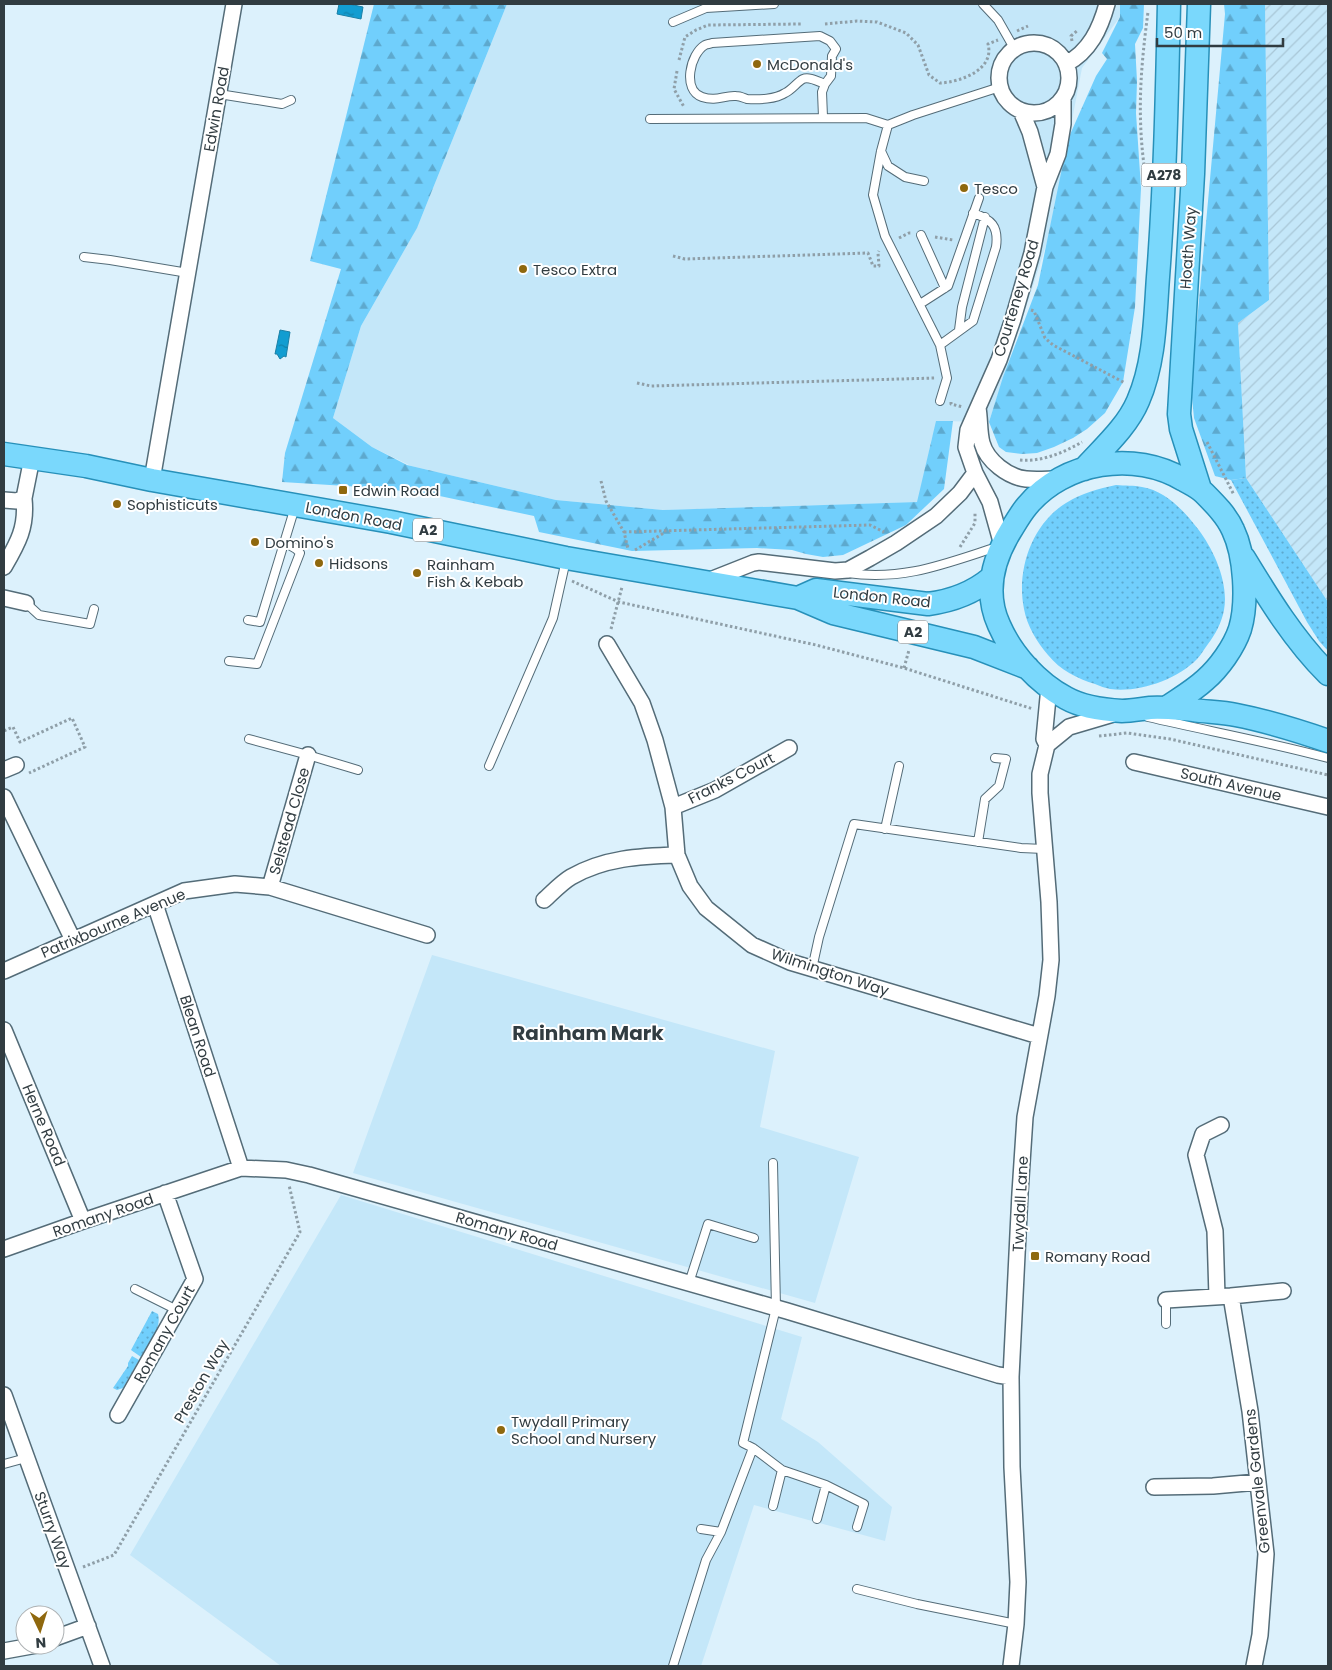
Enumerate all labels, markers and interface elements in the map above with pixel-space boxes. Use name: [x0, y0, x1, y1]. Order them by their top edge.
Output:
scale bar: [1157, 15, 1283, 47]
text: 50 m: [1164, 22, 1202, 43]
place label: McDonald's: [767, 54, 853, 75]
marker: McDonald's: [751, 58, 763, 70]
street label: Edwin Road: [198, 65, 234, 153]
road number: A278: [1142, 164, 1186, 186]
place label: Tesco: [974, 178, 1018, 199]
marker: Tesco: [958, 182, 970, 194]
street label: Hoath Way: [1175, 206, 1201, 290]
street label: Courteney Road: [988, 237, 1044, 359]
place label: Tesco Extra: [533, 259, 617, 280]
marker: Tesco Extra: [517, 263, 529, 275]
place label: Edwin Road: [353, 480, 439, 501]
marker: Edwin Road: [337, 484, 349, 496]
place label: Sophisticuts: [127, 494, 218, 515]
street label: London Road: [304, 496, 404, 536]
marker: Sophisticuts: [111, 498, 123, 510]
road number: A2: [413, 518, 443, 542]
place label: Domino's: [265, 532, 334, 553]
marker: Domino's: [249, 536, 261, 548]
place label: Hidsons: [329, 553, 388, 574]
place label: Rainham Fish & Kebab: [427, 554, 523, 592]
marker: Hidsons: [313, 557, 325, 569]
marker: Rainham Fish & Kebab: [411, 567, 423, 579]
street label: London Road: [832, 581, 932, 613]
road number: A2: [898, 620, 928, 644]
street label: Franks Court: [684, 747, 778, 809]
street label: South Avenue: [1178, 762, 1284, 806]
street label: Selstead Close: [264, 765, 314, 877]
street label: Patrixbourne Avenue: [38, 883, 188, 963]
street label: Wilmington Way: [768, 943, 892, 1001]
street label: Blean Road: [175, 992, 221, 1080]
district label: Rainham Mark: [512, 1019, 664, 1047]
street label: Herne Road: [17, 1081, 71, 1169]
street label: Twydall Lane: [1007, 1155, 1033, 1253]
street label: Romany Road: [50, 1188, 156, 1242]
street label: Romany Road: [453, 1206, 561, 1256]
place label: Romany Road: [1045, 1246, 1150, 1267]
marker: Romany Road: [1029, 1250, 1041, 1262]
street label: Romany Court: [129, 1282, 199, 1386]
street label: Preston Way: [169, 1335, 234, 1427]
street label: Greenvale Gardens: [1239, 1407, 1275, 1554]
place label: Twydall Primary School and Nursery: [511, 1411, 657, 1449]
marker: Twydall Primary School and Nursery: [495, 1424, 507, 1436]
street label: Sturry Way: [29, 1488, 77, 1572]
north arrow: [15, 1605, 65, 1655]
text: N: [35, 1633, 47, 1653]

